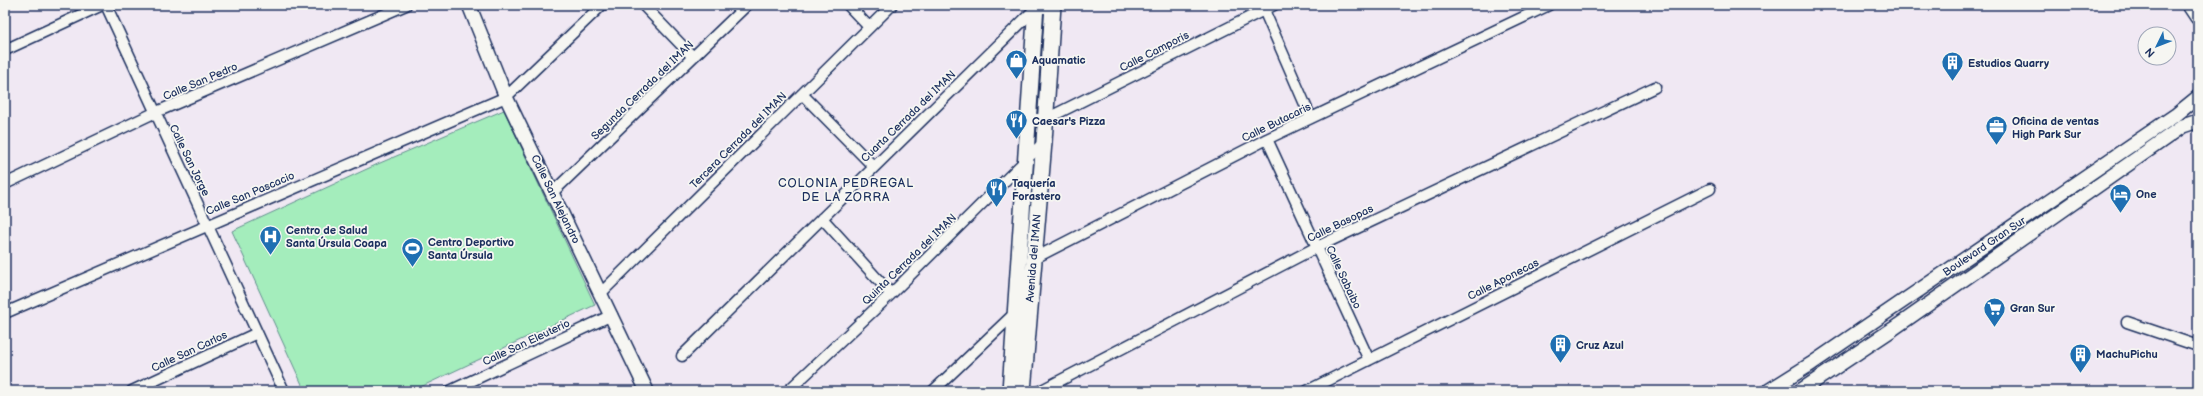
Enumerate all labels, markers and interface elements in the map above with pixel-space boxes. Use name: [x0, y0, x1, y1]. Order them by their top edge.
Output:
north arrow: [2137, 26, 2177, 66]
street label: Calle Camporis: [1117, 28, 1192, 75]
street label: Segunda Cerrada del IMAN: [588, 38, 696, 143]
text: N: [2142, 45, 2158, 60]
shop icon: Aquamatic: [1004, 47, 1030, 80]
building icon: Estudios Quarry: [1940, 50, 1966, 83]
place label: Aquamatic: [1031, 54, 1086, 67]
place label: Estudios Quarry: [1968, 57, 2049, 70]
street label: Calle San Pedro: [161, 60, 239, 103]
street label: Cuarta Cerrada del IMAN: [858, 68, 958, 165]
street label: Tercera Cerrada del IMAN: [687, 89, 789, 191]
street label: Calle Butacaris: [1239, 100, 1313, 145]
restaurant icon: Caesar's Pizza: [1004, 108, 1030, 141]
office icon: Oficina de ventas High Park Sur: [1983, 114, 2009, 147]
place label: Caesar's Pizza: [1032, 115, 1105, 128]
place label: Oficina de ventas High Park Sur: [2012, 115, 2100, 141]
street label: Calle San Jorge: [167, 122, 213, 199]
street label: Calle San Alejandro: [528, 153, 583, 246]
street label: Calle San Pascacio: [204, 169, 297, 218]
district label: COLONIA PEDREGAL DE LA ZORRA: [778, 176, 914, 205]
restaurant icon: Taquería Forastero: [984, 176, 1010, 209]
place label: Taquería Forastero: [1012, 177, 1061, 203]
hotel icon: One: [2108, 181, 2134, 214]
place label: One: [2136, 188, 2157, 201]
street label: Calle Basopas: [1305, 202, 1376, 245]
street label: Quinta Cerrada del IMAN: [860, 211, 959, 308]
street label: Avenida del IMAN: [1023, 213, 1044, 303]
street label: Boulevard Gran Sur: [1940, 213, 2029, 279]
hospital icon: Centro de Salud Santa Úrsula Coapa: [258, 223, 284, 256]
place label: Centro de Salud Santa Úrsula Coapa: [286, 224, 387, 250]
sports icon: Centro Deportivo Santa Úrsula: [400, 235, 426, 268]
place label: Centro Deportivo Santa Úrsula: [428, 236, 514, 262]
street label: Calle Sabaibo: [1323, 243, 1364, 311]
street label: Calle Aponecas: [1466, 256, 1541, 303]
supermarket icon: Gran Sur: [1981, 295, 2007, 328]
place label: Gran Sur: [2010, 302, 2055, 315]
street label: Calle San Eleuterio: [480, 317, 572, 368]
street label: Calle San Carlos: [149, 328, 230, 375]
building icon: Cruz Azul: [1547, 332, 1573, 365]
place label: Cruz Azul: [1576, 339, 1624, 352]
building icon: MachuPichu: [2068, 341, 2094, 374]
place label: MachuPichu: [2096, 348, 2158, 361]

